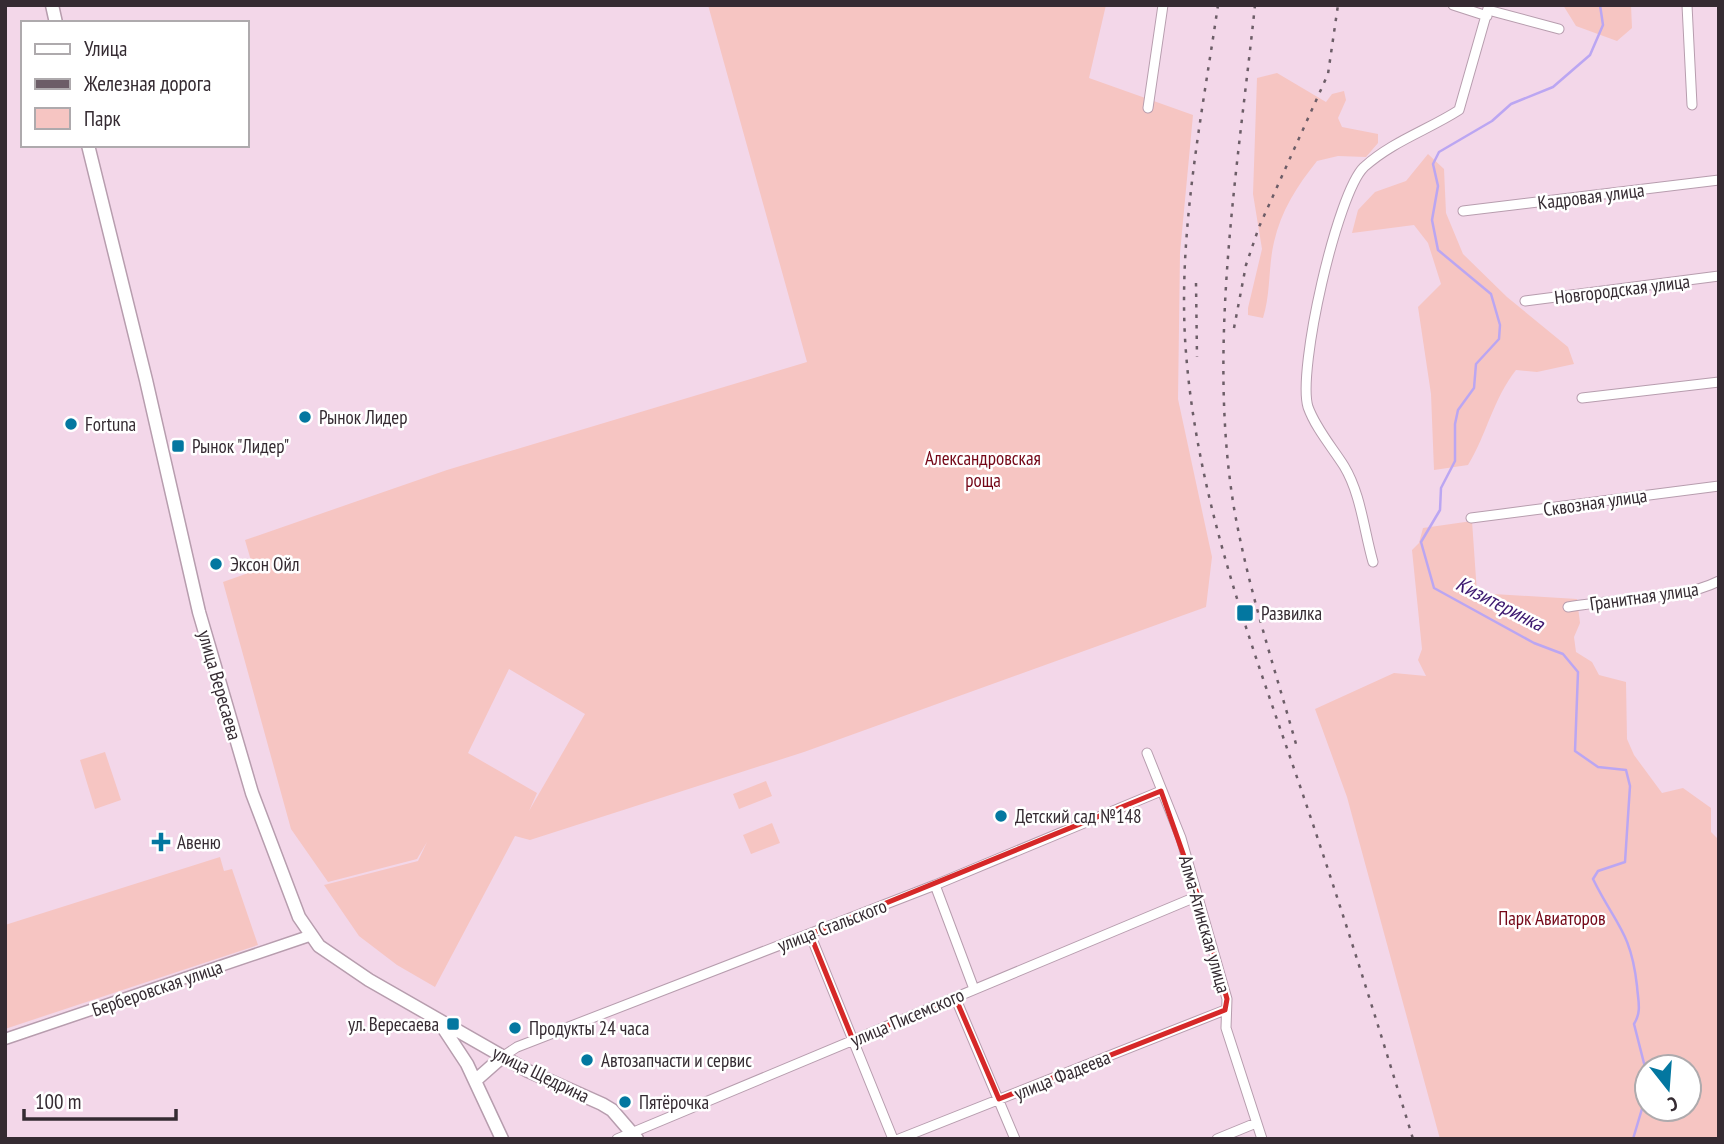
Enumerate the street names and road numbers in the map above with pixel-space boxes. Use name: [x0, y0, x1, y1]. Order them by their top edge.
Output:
street label: Кадровая улица: [1536, 178, 1646, 214]
street label: Новгородская улица: [1553, 269, 1691, 309]
street label: Сквозная улица: [1541, 483, 1649, 521]
street label: Гранитная улица: [1588, 576, 1700, 616]
street label: улица Вересаева: [193, 627, 247, 743]
street label: Алма-Атинская улица: [1174, 852, 1236, 996]
street label: улица Стальского: [774, 893, 890, 957]
street label: Берберовская улица: [88, 954, 226, 1022]
street label: улица Писемского: [846, 982, 968, 1052]
street label: улица Щедрина: [489, 1040, 593, 1108]
street label: улица Фадеева: [1010, 1045, 1114, 1105]

